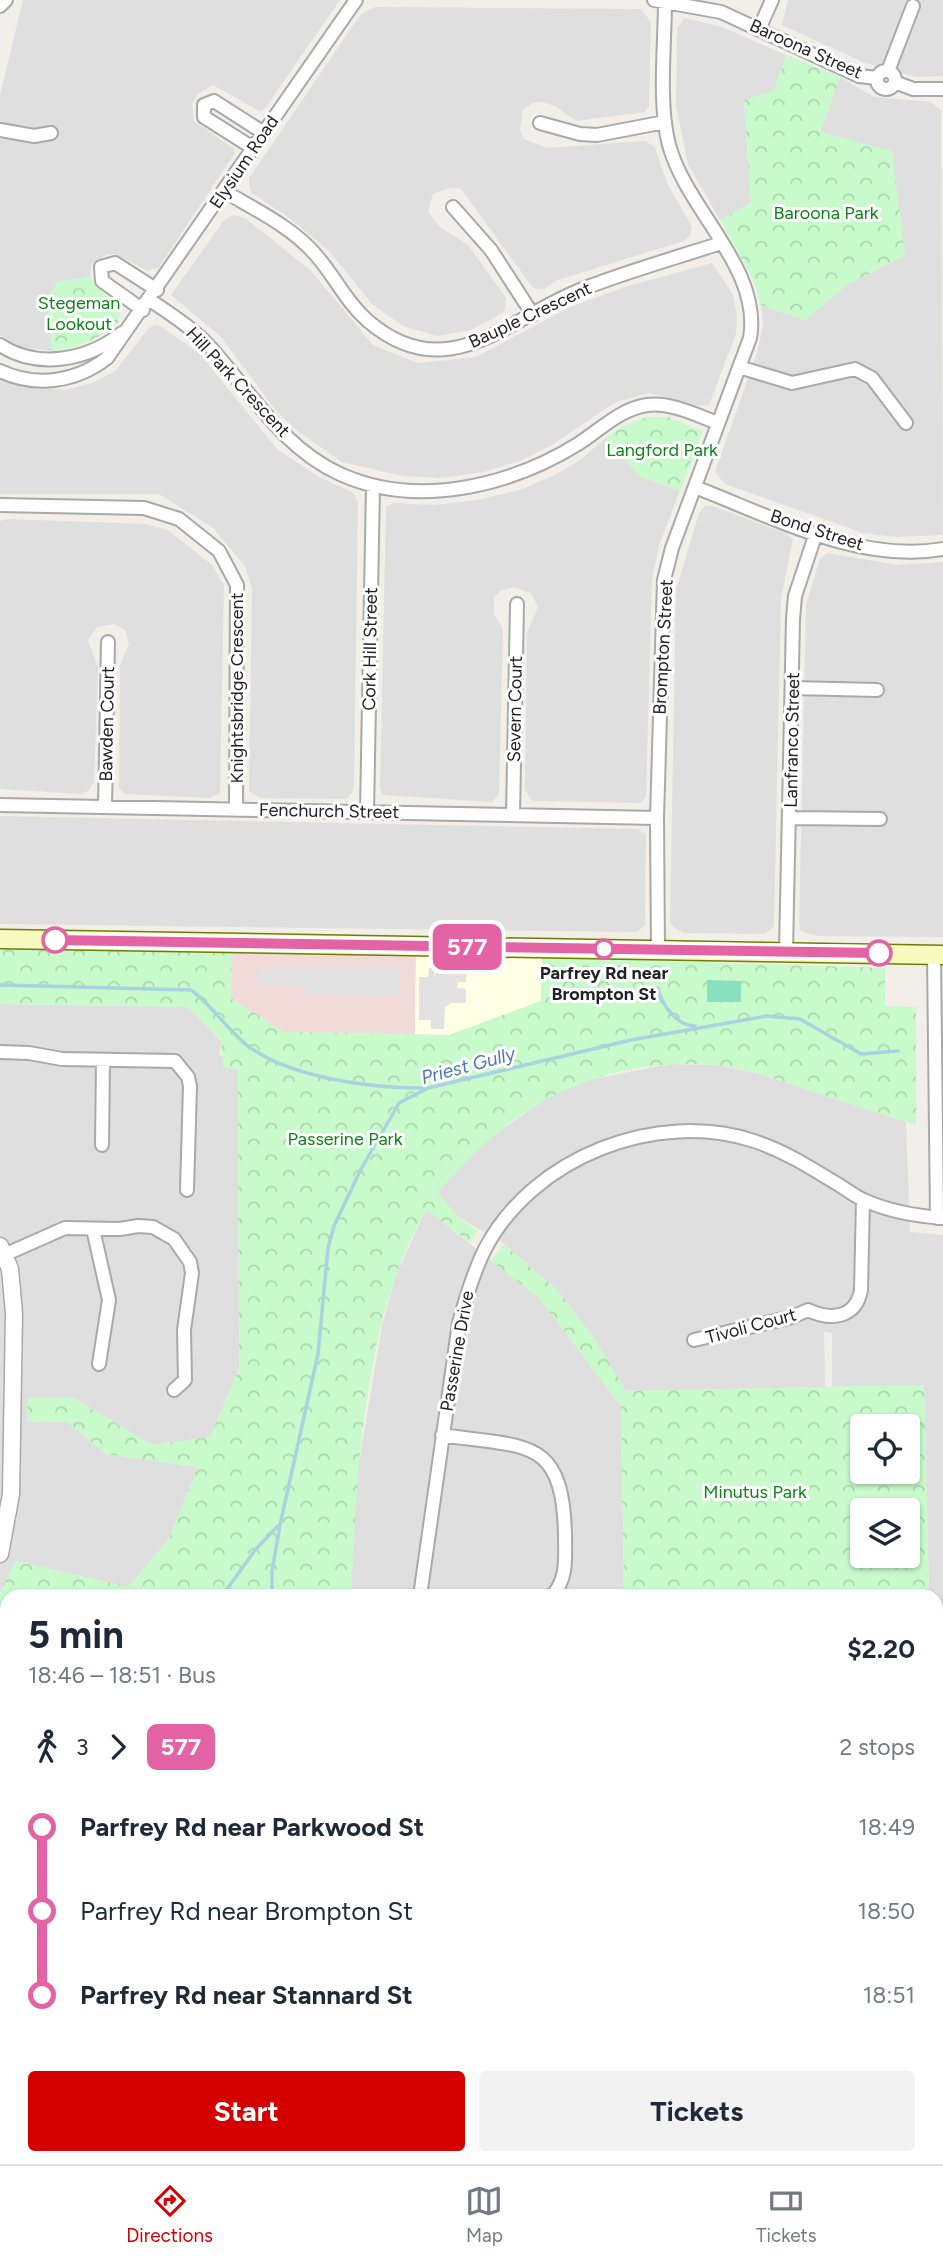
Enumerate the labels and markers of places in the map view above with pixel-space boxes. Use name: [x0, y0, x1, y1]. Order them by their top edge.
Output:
unlabelled marker: [42, 927, 68, 953]
marker: Parfrey Rd near Brompton St: [594, 939, 614, 959]
unlabelled marker: [866, 940, 892, 966]
place label: Parfrey Rd near Brompton St: [540, 962, 668, 1005]

